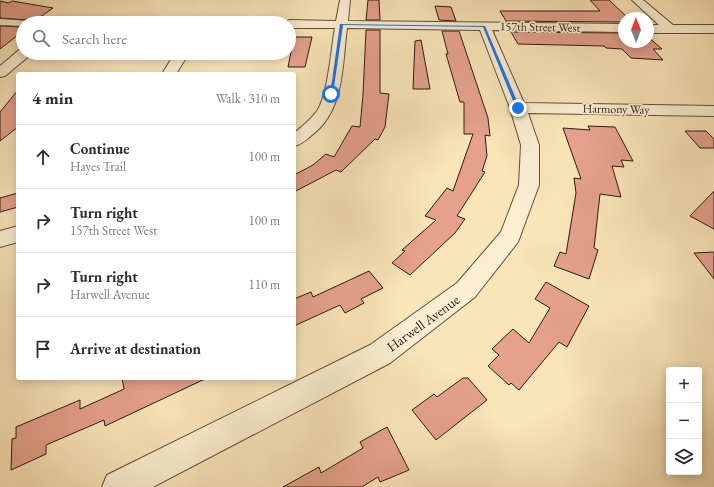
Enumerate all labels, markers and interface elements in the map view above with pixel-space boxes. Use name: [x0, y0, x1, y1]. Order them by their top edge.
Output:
north arrow: [618, 12, 654, 48]
search box: [16, 16, 296, 60]
street label: 157th Street West: [500, 18, 581, 36]
icon: search: [30, 27, 52, 49]
text: Search here: [62, 29, 127, 48]
route start: [322, 85, 340, 103]
text: 4 min: [32, 87, 73, 109]
text: Walk · 310 m: [216, 90, 280, 107]
route end: [509, 99, 527, 117]
street label: Harmony Way: [582, 100, 650, 118]
text: Continue: [70, 139, 130, 158]
icon: ahead: [32, 146, 54, 168]
text: 100 m: [249, 148, 280, 165]
text: Hayes Trail: [70, 158, 126, 175]
text: Turn right: [70, 203, 138, 222]
icon: right: [32, 210, 54, 232]
text: 100 m: [249, 212, 280, 229]
text: 157th Street West: [70, 222, 157, 239]
text: Turn right: [70, 267, 138, 286]
icon: right: [32, 274, 54, 296]
text: 110 m: [249, 276, 280, 293]
text: Harwell Avenue: [70, 286, 150, 303]
street label: Harwell Avenue: [383, 290, 464, 356]
icon: arrive: [32, 338, 54, 360]
text: Arrive at destination: [70, 339, 201, 358]
map controls: [666, 367, 702, 475]
button: +: [666, 367, 702, 403]
button: −: [666, 403, 702, 439]
button: layers: [666, 439, 702, 475]

